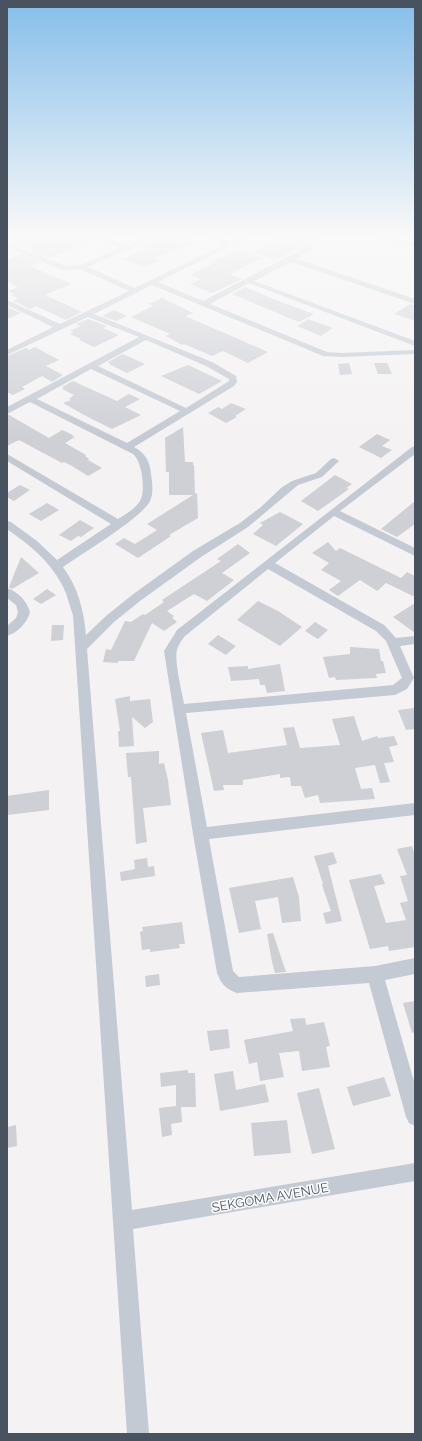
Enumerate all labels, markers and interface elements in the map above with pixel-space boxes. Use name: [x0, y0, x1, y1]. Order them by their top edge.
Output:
street label: SEKGOMA AVENUE: [211, 1180, 330, 1215]

